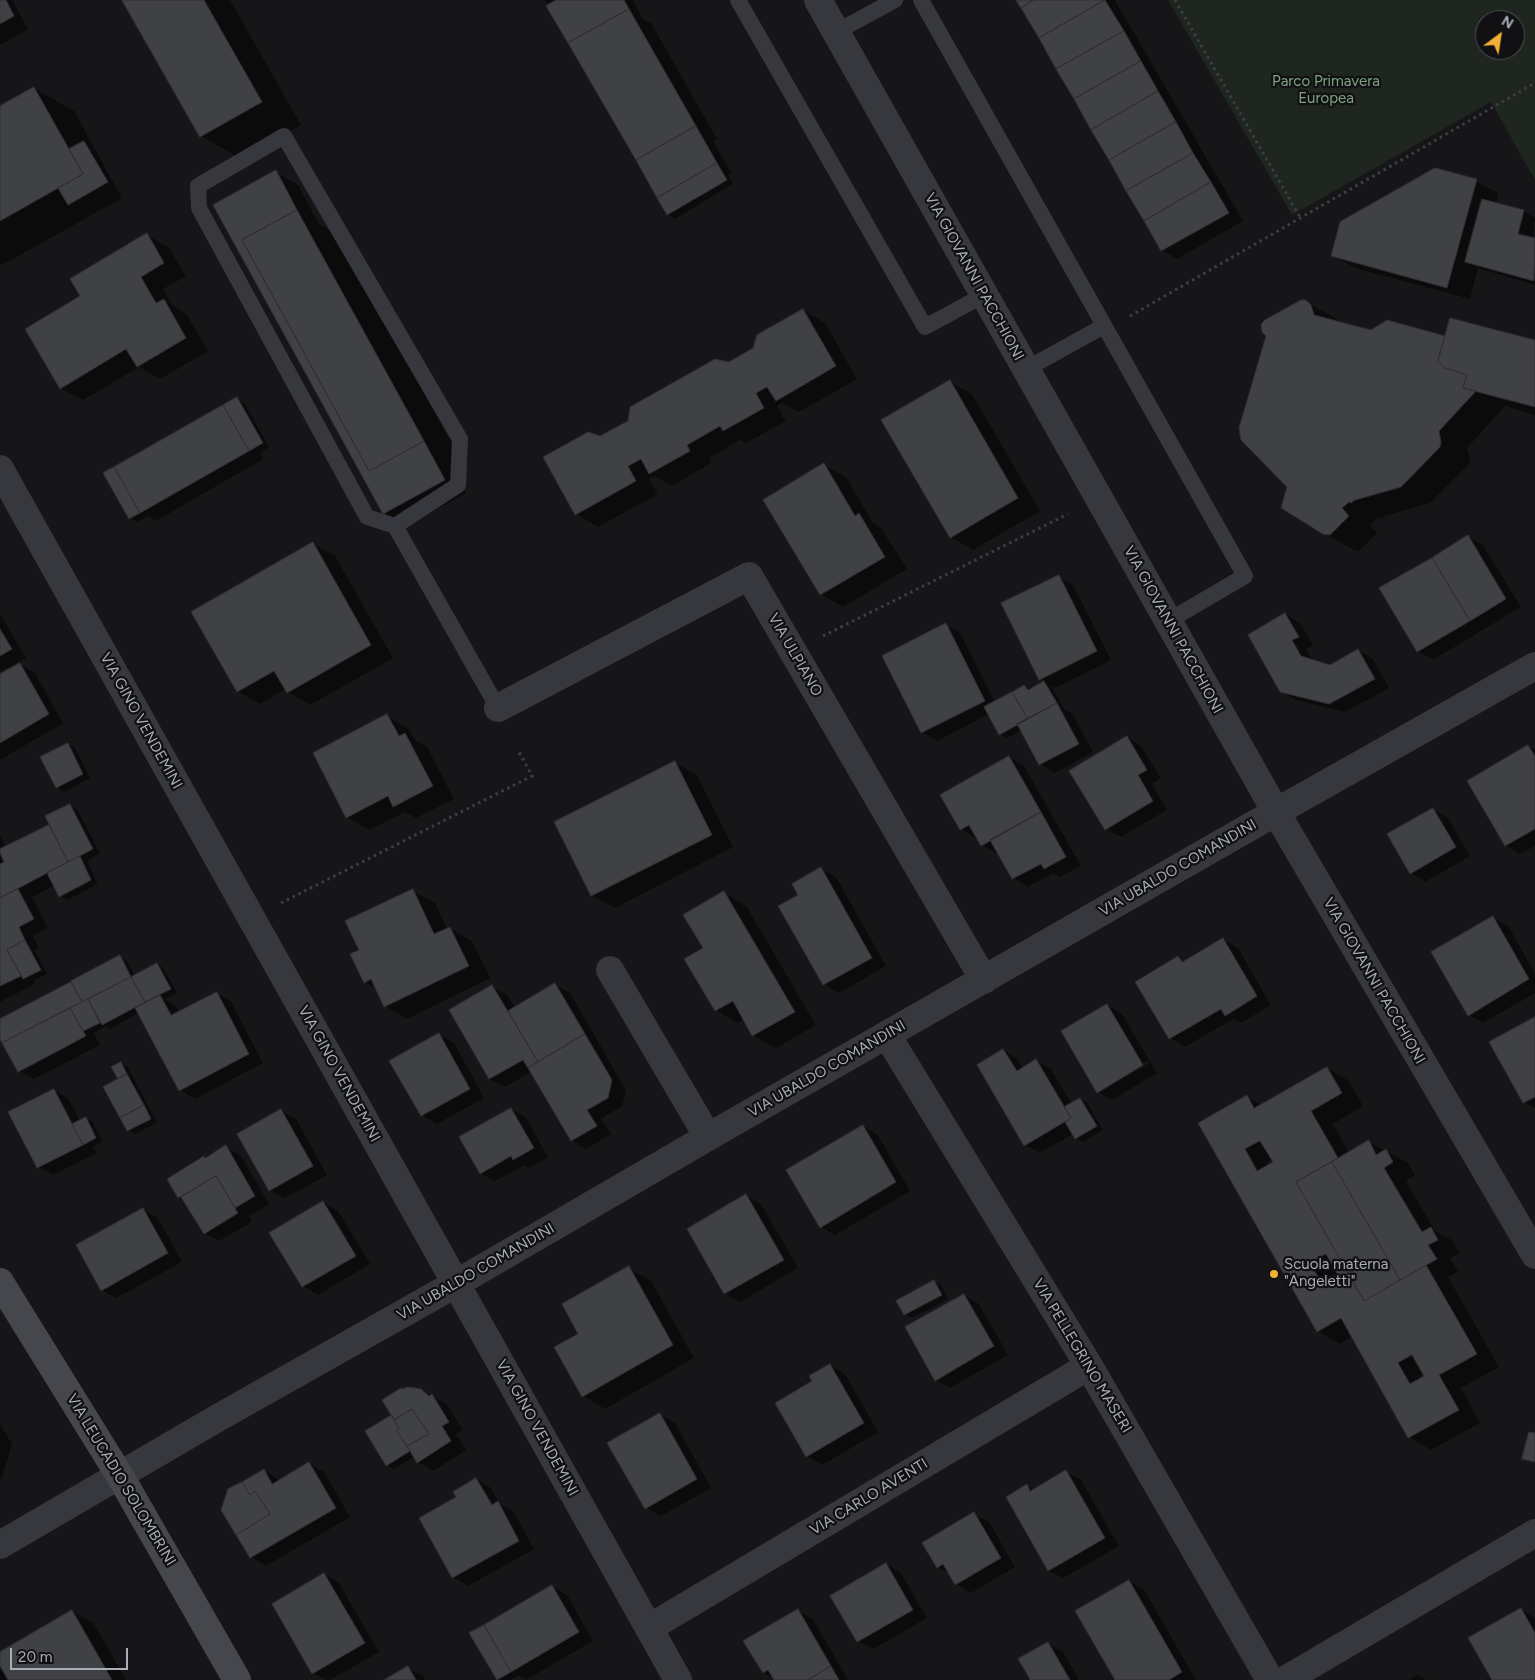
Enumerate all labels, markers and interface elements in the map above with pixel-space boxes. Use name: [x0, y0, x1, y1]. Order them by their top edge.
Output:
north arrow: [1475, 10, 1525, 60]
text: N: [1498, 12, 1516, 33]
park label: Parco Primavera Europea: [1272, 73, 1380, 108]
street label: VIA GIOVANNI PACCHIONI: [920, 190, 1028, 364]
street label: VIA GIOVANNI PACCHIONI: [1119, 543, 1227, 717]
street label: VIA ULPIANO: [764, 610, 826, 700]
street label: VIA GINO VENDEMINI: [96, 650, 186, 792]
street label: VIA UBALDO COMANDINI: [1096, 816, 1260, 920]
street label: VIA GIOVANNI PACCHIONI: [1319, 895, 1429, 1067]
street label: VIA GINO VENDEMINI: [294, 1003, 384, 1145]
street label: VIA UBALDO COMANDINI: [745, 1017, 909, 1121]
street label: VIA UBALDO COMANDINI: [394, 1220, 558, 1324]
place label: Scuola materna "Angeletti": [1284, 1256, 1388, 1291]
marker: Scuola materna "Angeletti": [1268, 1268, 1280, 1280]
street label: VIA PELLEGRINO MASERI: [1029, 1276, 1135, 1436]
street label: VIA GINO VENDEMINI: [492, 1357, 582, 1499]
street label: VIA LEUCADIO SOLOMBRINI: [62, 1391, 180, 1569]
street label: VIA CARLO AVENTI: [807, 1455, 931, 1539]
scale bar: [12, 1638, 130, 1670]
text: 20 m: [18, 1648, 52, 1666]

